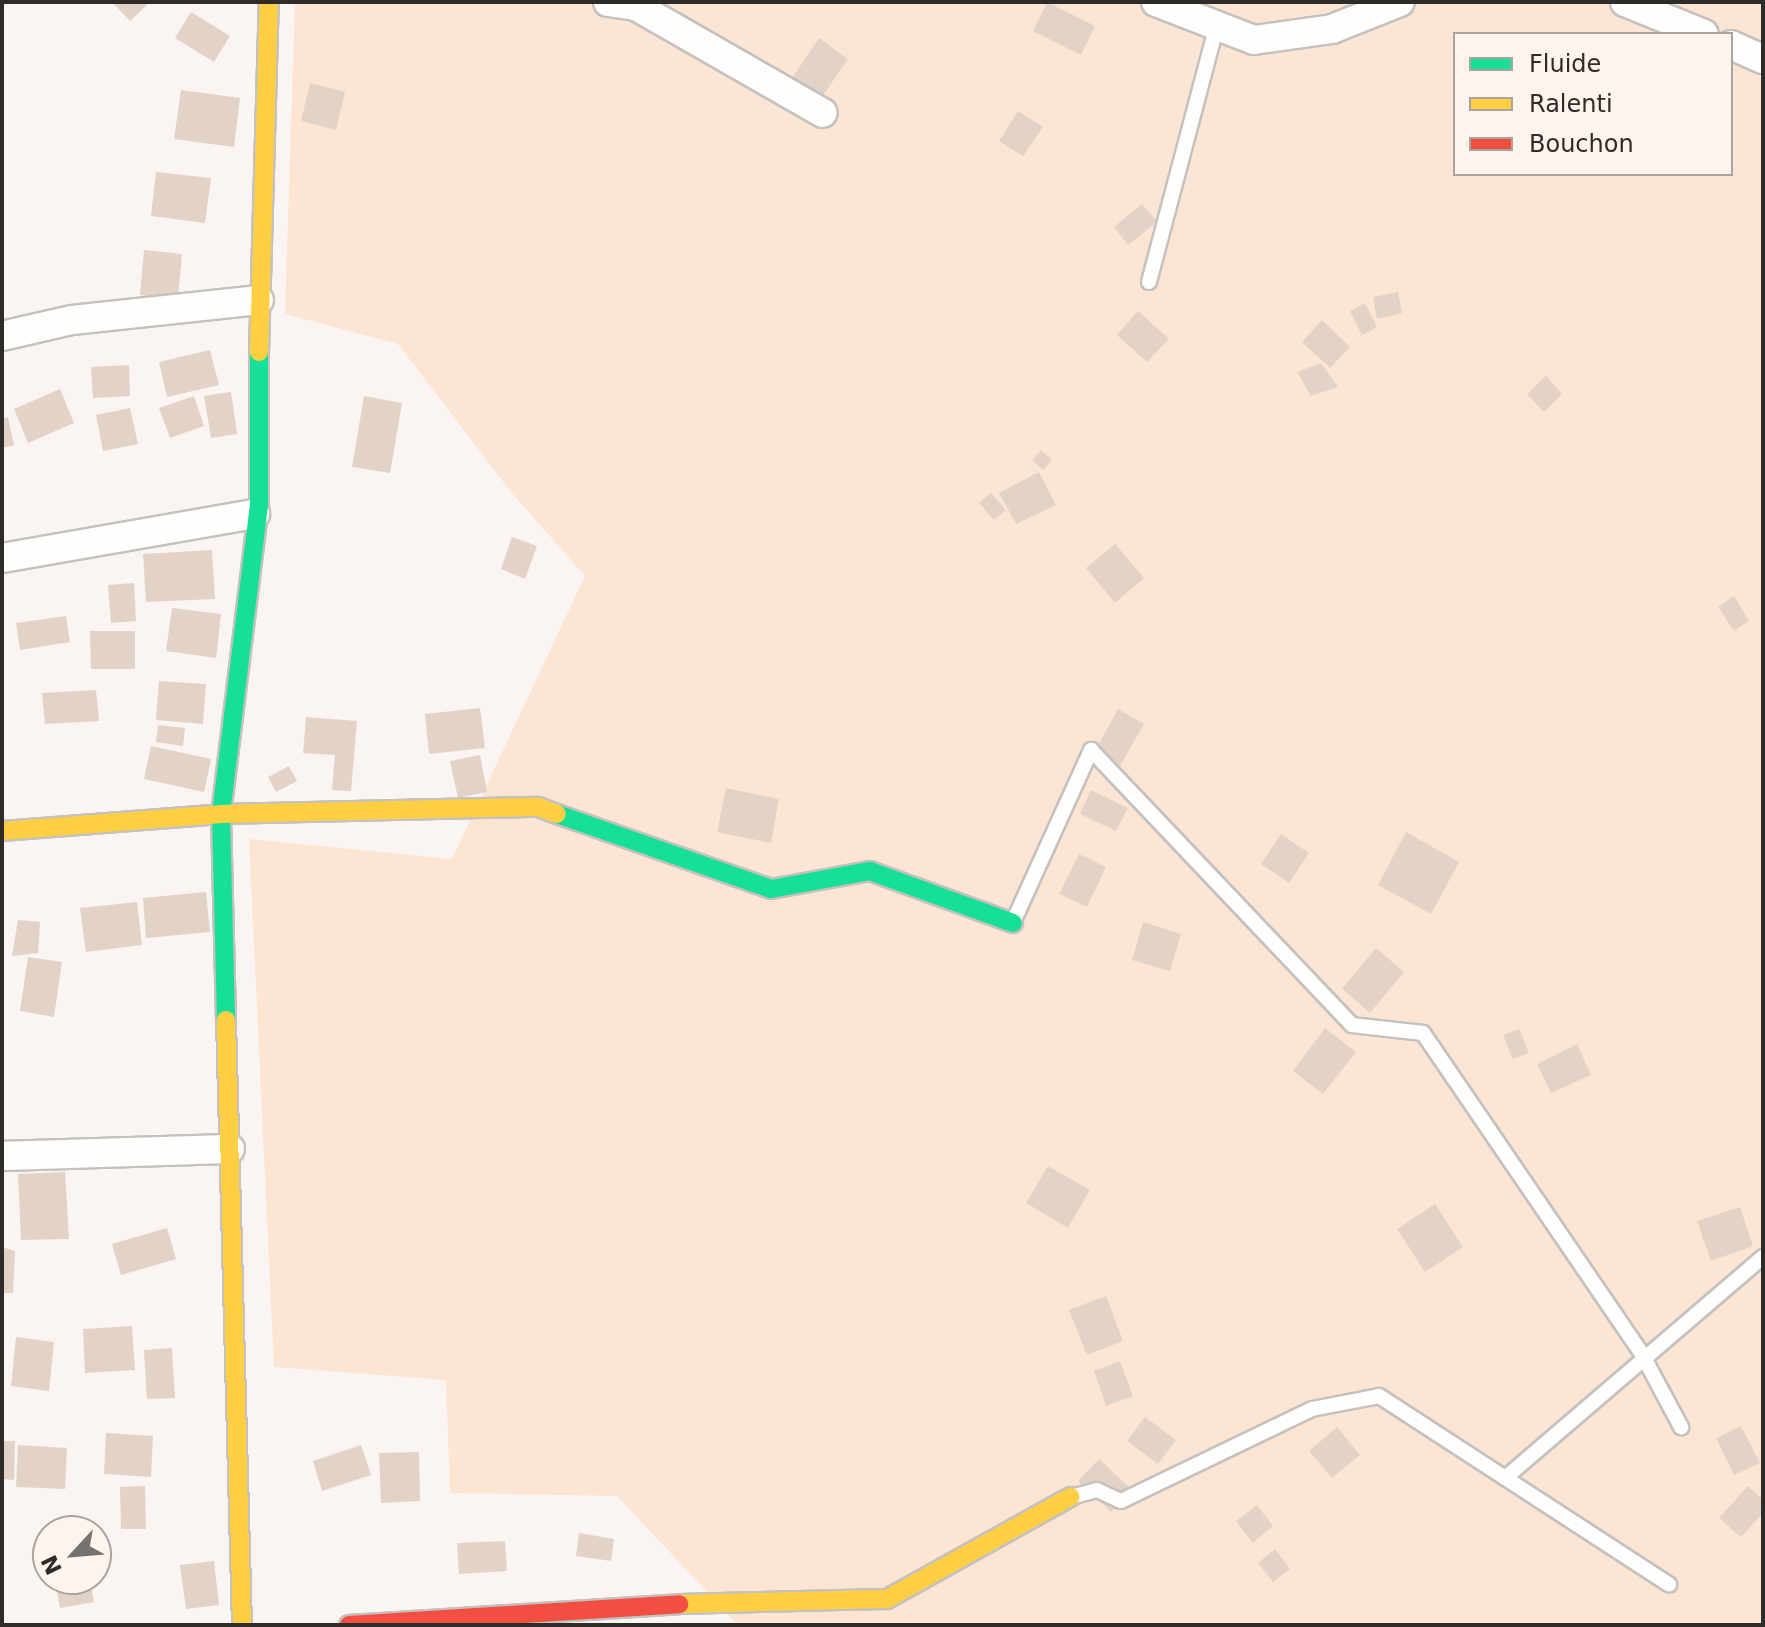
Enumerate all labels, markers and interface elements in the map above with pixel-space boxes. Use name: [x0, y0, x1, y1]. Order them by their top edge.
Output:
legend: [1453, 32, 1733, 176]
text: Fluide: [1529, 50, 1601, 78]
text: Ralenti: [1529, 90, 1613, 118]
text: Bouchon: [1529, 130, 1634, 158]
north arrow: [32, 1515, 112, 1595]
text: N: [37, 1551, 67, 1579]

